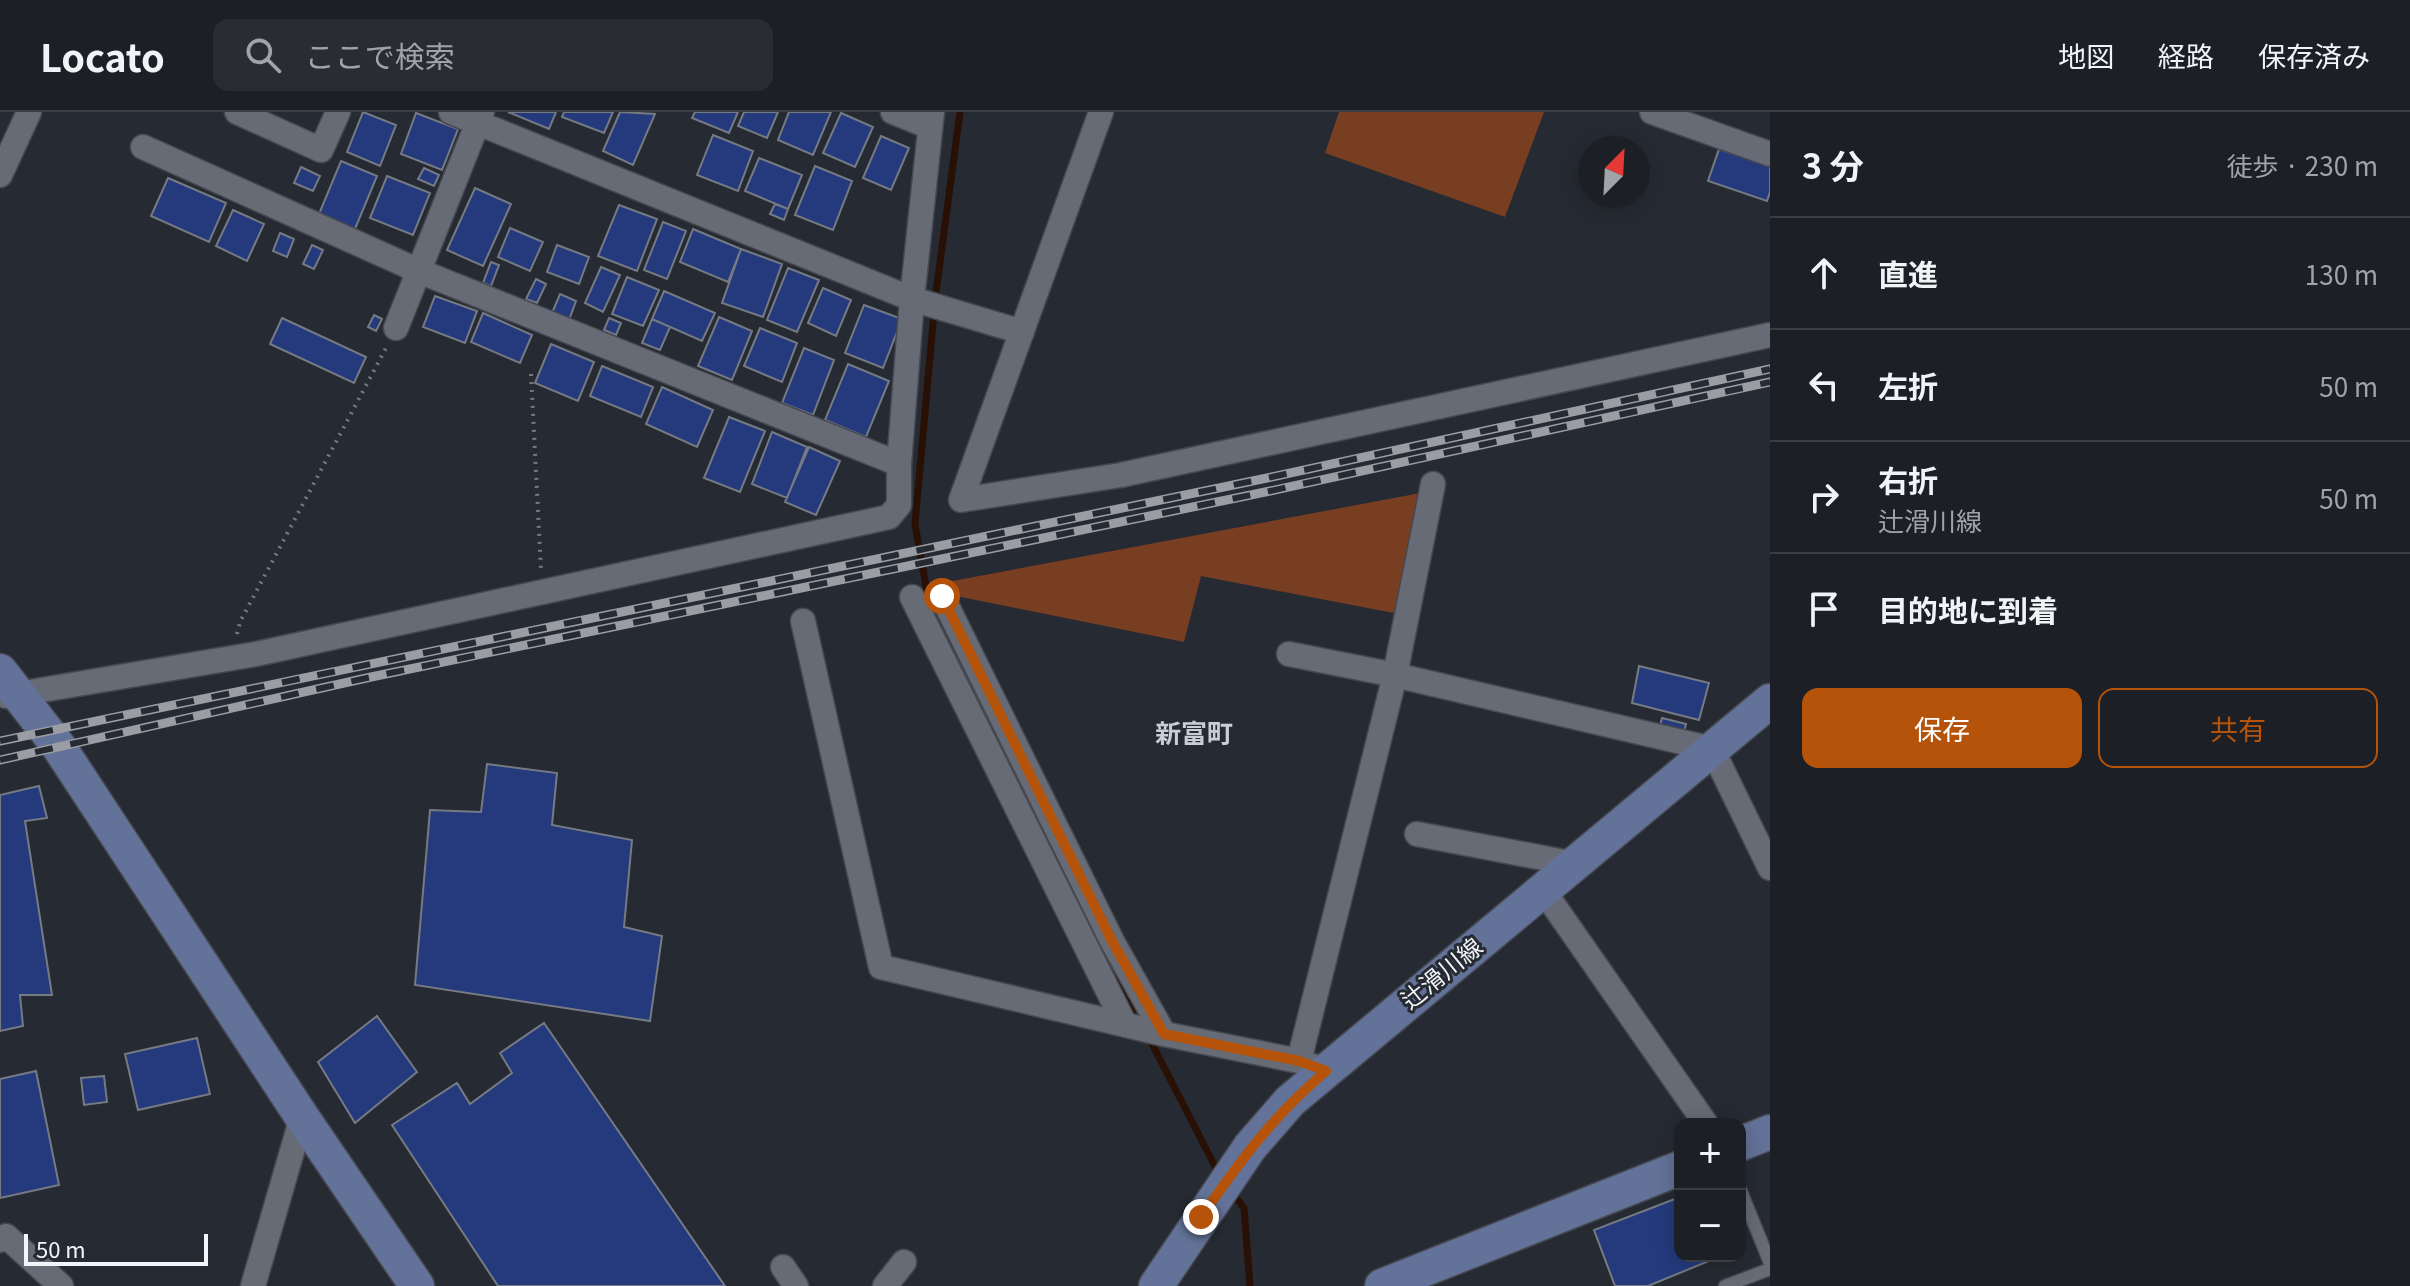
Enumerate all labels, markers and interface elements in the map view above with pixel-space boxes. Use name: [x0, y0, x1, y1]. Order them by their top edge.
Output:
search box: [213, 19, 773, 91]
text: Locato: [40, 28, 165, 83]
icon: search: [241, 33, 285, 77]
text: ここで検索: [305, 33, 455, 77]
text: 地図: [2058, 35, 2114, 75]
text: 経路: [2158, 35, 2214, 75]
text: 保存済み: [2258, 35, 2370, 75]
north arrow: [1578, 136, 1650, 208]
text: 3 分: [1802, 140, 1864, 189]
text: 徒歩 · 230 m: [2227, 146, 2378, 183]
icon: ahead: [1802, 251, 1846, 295]
text: 直進: [1878, 251, 1938, 295]
text: 130 m: [2305, 255, 2378, 292]
icon: left: [1802, 363, 1846, 407]
text: 左折: [1878, 363, 1938, 407]
text: 50 m: [2319, 367, 2378, 404]
text: 右折: [1878, 457, 1938, 501]
icon: right: [1802, 475, 1846, 519]
text: 50 m: [2319, 479, 2378, 516]
text: 辻滑川線: [1878, 501, 1982, 538]
route start: [924, 578, 960, 614]
icon: arrive: [1802, 587, 1846, 631]
text: 目的地に到着: [1878, 587, 2058, 631]
button: 保存: [1802, 688, 2082, 768]
button: 共有: [2098, 688, 2378, 768]
district label: 新富町: [1155, 713, 1233, 750]
street label: 辻滑川線: [1392, 928, 1489, 1016]
map controls: [1674, 1118, 1746, 1262]
button: +: [1674, 1118, 1746, 1190]
button: −: [1674, 1190, 1746, 1262]
route end: [1183, 1199, 1219, 1235]
scale bar: [24, 1230, 208, 1266]
text: 50 m: [36, 1232, 86, 1264]

